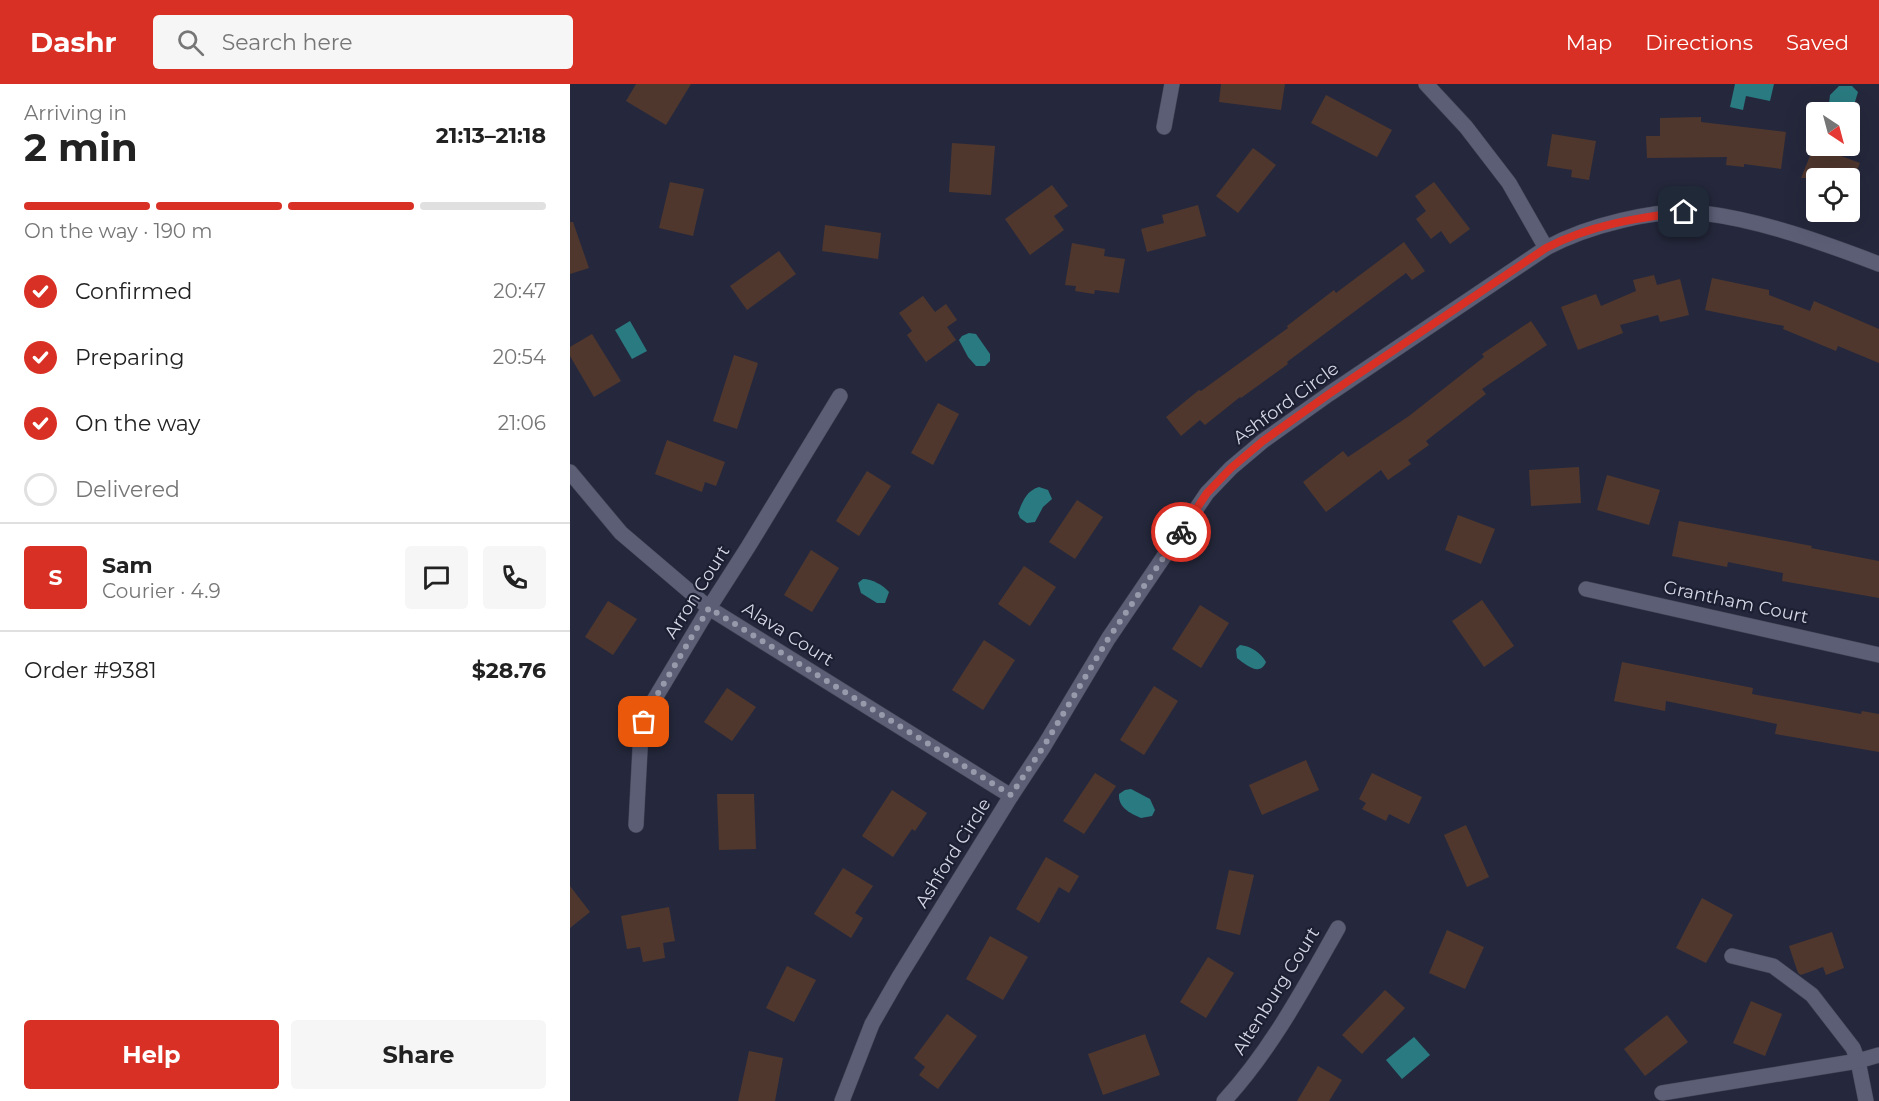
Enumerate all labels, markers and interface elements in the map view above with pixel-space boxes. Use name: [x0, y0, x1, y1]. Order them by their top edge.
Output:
search box: [153, 15, 573, 69]
text: Dashr: [30, 25, 117, 59]
icon: search: [174, 26, 207, 59]
text: Search here: [222, 29, 353, 56]
text: Map: [1566, 30, 1612, 55]
text: Directions: [1645, 30, 1753, 55]
text: Saved: [1786, 30, 1849, 55]
text: Arriving in: [24, 101, 127, 125]
north arrow: [1806, 102, 1860, 156]
map controls: [1806, 102, 1860, 222]
text: 21:13–21:18: [436, 122, 546, 149]
text: 2 min: [24, 123, 138, 171]
button: locate: [1806, 168, 1860, 222]
pin: [1658, 186, 1709, 237]
icon: home: [1667, 195, 1700, 228]
text: On the way · 190 m: [24, 219, 213, 243]
icon: check: [24, 275, 57, 308]
text: Confirmed: [75, 278, 192, 305]
text: 20:47: [493, 279, 546, 303]
icon: check: [24, 341, 57, 374]
text: Preparing: [75, 344, 184, 371]
text: 20:54: [493, 345, 546, 369]
street label: Ashford Circle: [1229, 357, 1343, 449]
icon: check: [24, 407, 57, 440]
text: On the way: [75, 410, 200, 437]
text: 21:06: [498, 411, 546, 435]
text: Delivered: [75, 476, 180, 503]
courier: [1151, 502, 1211, 562]
icon: bike: [1165, 516, 1198, 549]
street label: Arron Court: [660, 541, 734, 643]
button: chat: [405, 546, 468, 609]
button: phone: [483, 546, 546, 609]
text: Sam: [102, 552, 153, 579]
text: S: [48, 564, 63, 591]
street label: Grantham Court: [1662, 576, 1810, 628]
text: Courier · 4.9: [102, 579, 221, 603]
street label: Alava Court: [738, 597, 838, 671]
text: Order #9381: [24, 657, 157, 684]
text: $28.76: [472, 657, 546, 684]
pin: [618, 696, 669, 747]
icon: bag: [627, 705, 660, 738]
street label: Ashford Circle: [910, 794, 996, 912]
street label: Altenburg Court: [1228, 923, 1324, 1059]
button: Help: [24, 1020, 279, 1089]
button: Share: [291, 1020, 546, 1089]

